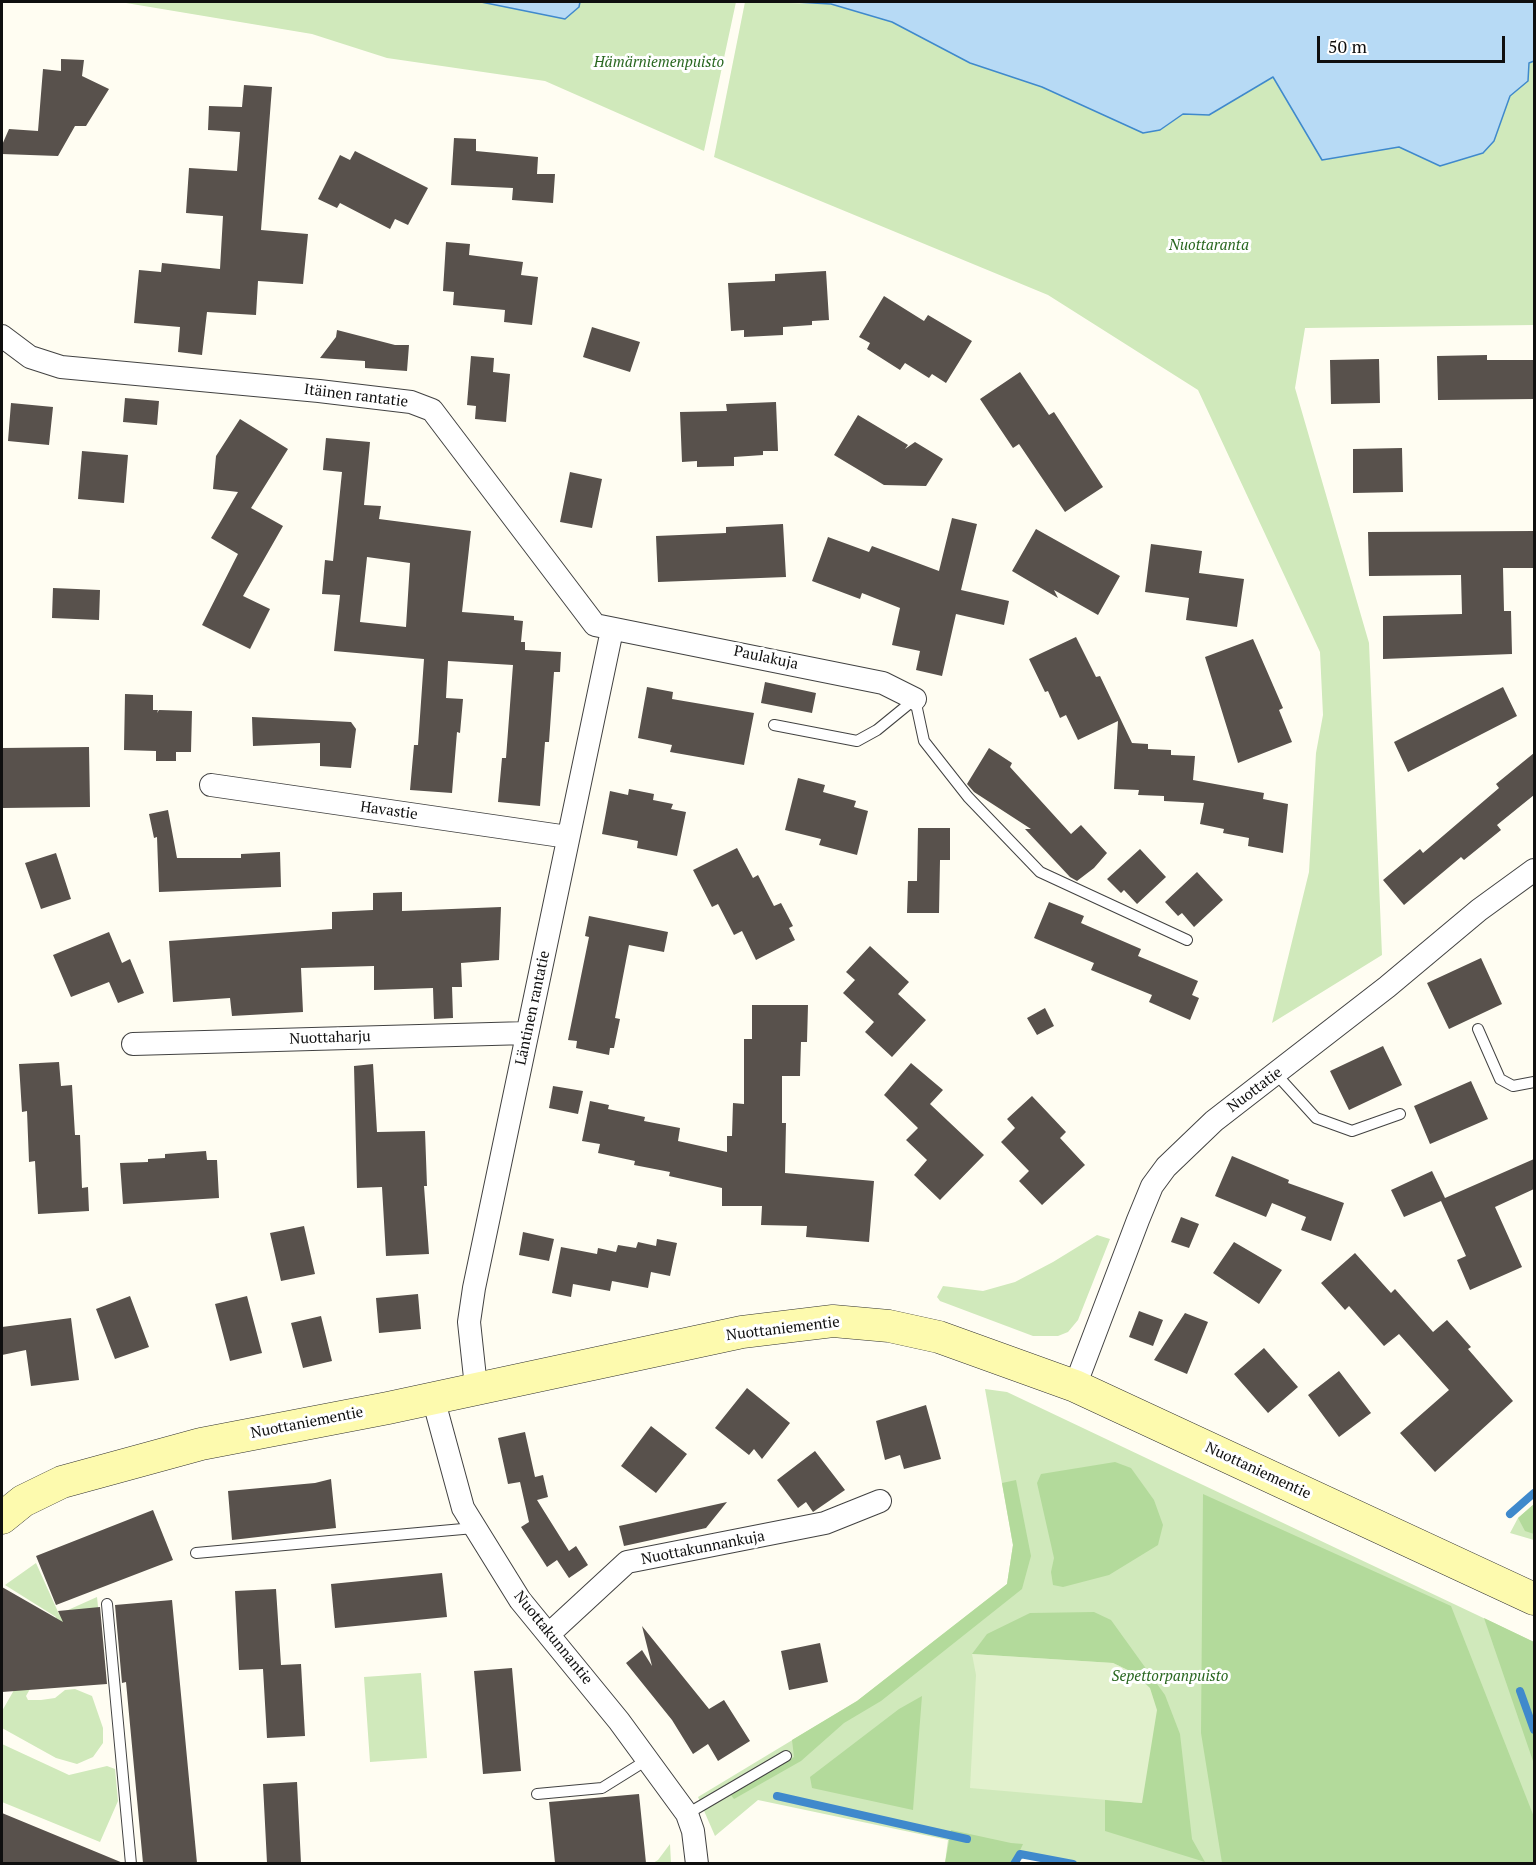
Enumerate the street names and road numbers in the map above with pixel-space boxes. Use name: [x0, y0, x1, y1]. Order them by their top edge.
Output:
street label: Itäinen rantatie: [303, 381, 409, 411]
street label: Paulakuja: [732, 642, 800, 674]
street label: Havastie: [359, 798, 419, 824]
street label: Läntinen rantatie: [512, 949, 554, 1067]
street label: Nuottaharju: [289, 1028, 371, 1048]
street label: Nuottatie: [1224, 1064, 1286, 1116]
street label: Nuottaniementie: [725, 1313, 841, 1345]
street label: Nuottaniementie: [249, 1403, 365, 1443]
street label: Nuottaniementie: [1202, 1439, 1314, 1503]
street label: Nuottakunnankuja: [640, 1527, 766, 1569]
street label: Nuottakunnantie: [510, 1588, 596, 1688]

